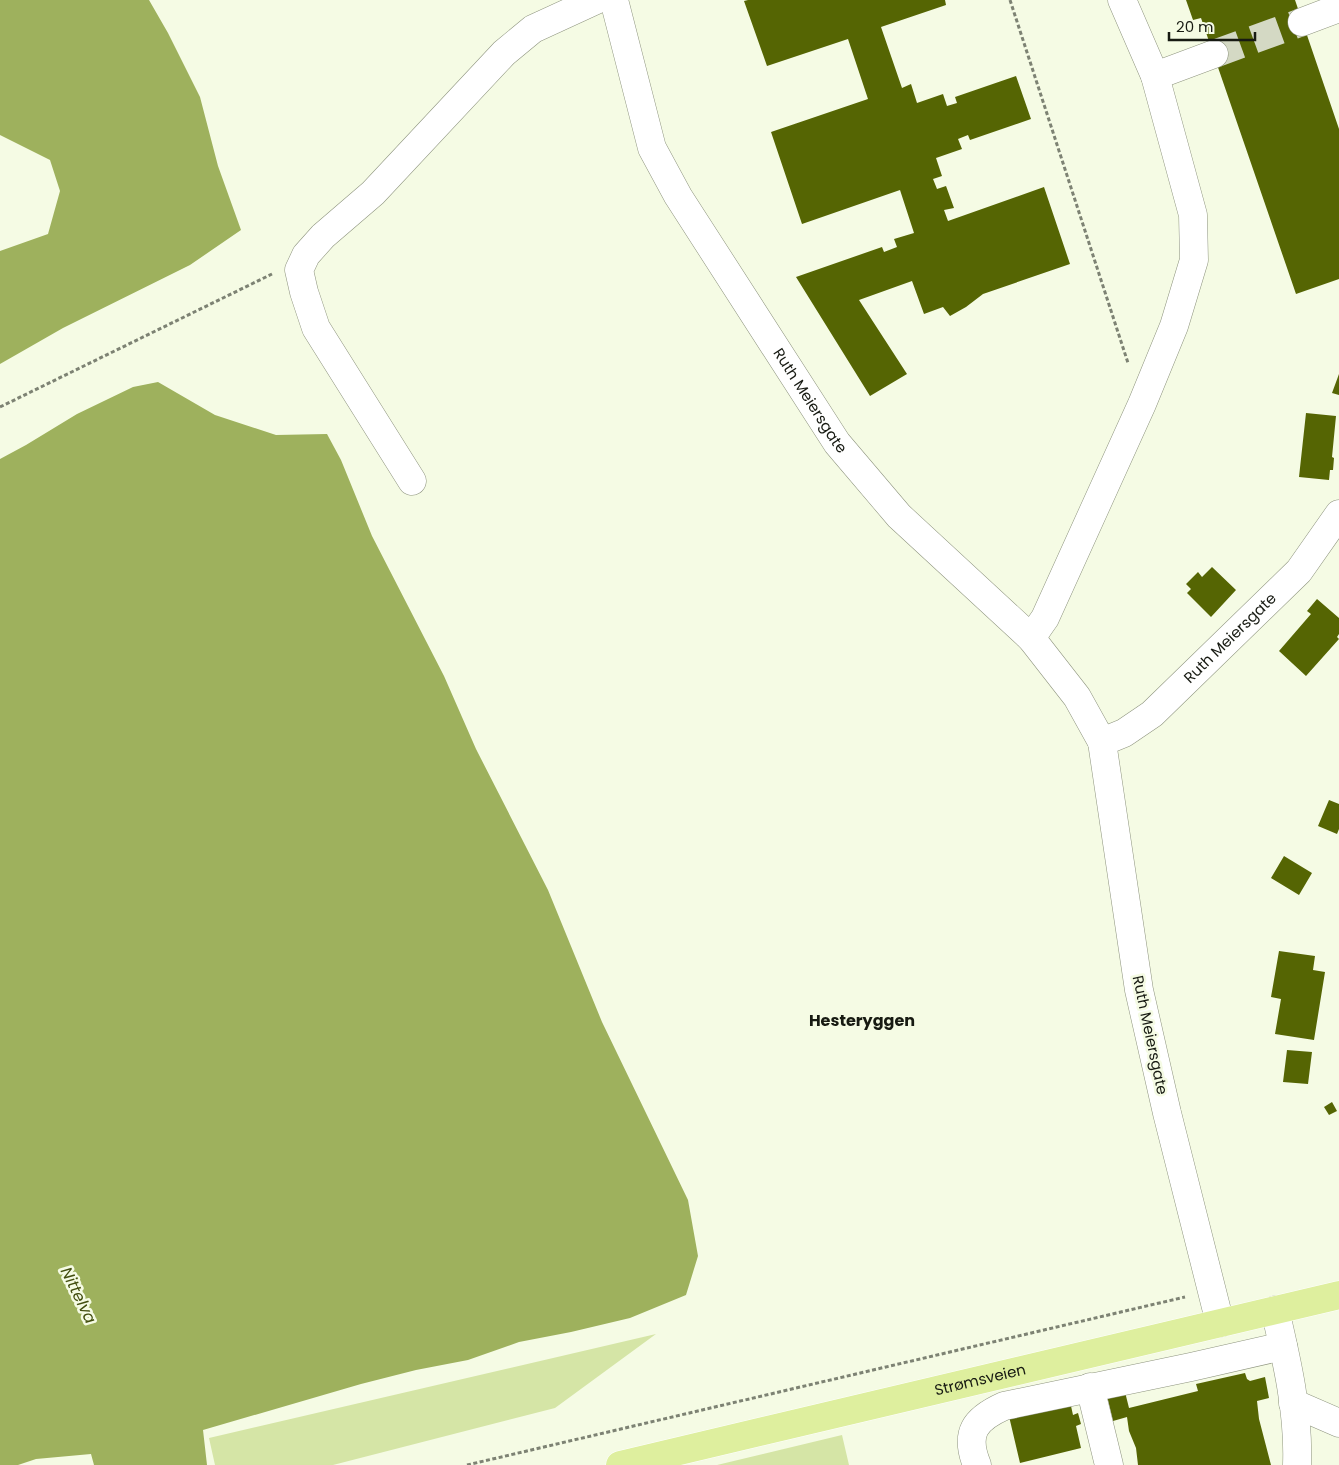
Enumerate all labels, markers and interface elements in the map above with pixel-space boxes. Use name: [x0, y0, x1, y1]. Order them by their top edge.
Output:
scale bar: [1169, 10, 1255, 42]
text: 20 m: [1176, 16, 1214, 37]
street label: Ruth Meiersgate: [769, 344, 852, 458]
street label: Ruth Meiersgate: [1179, 588, 1281, 688]
street label: Ruth Meiersgate: [1128, 973, 1173, 1096]
district label: Hesteryggen: [809, 1009, 915, 1032]
water label: Nittelva: [55, 1263, 102, 1328]
street label: Strømsveien: [932, 1358, 1028, 1400]

